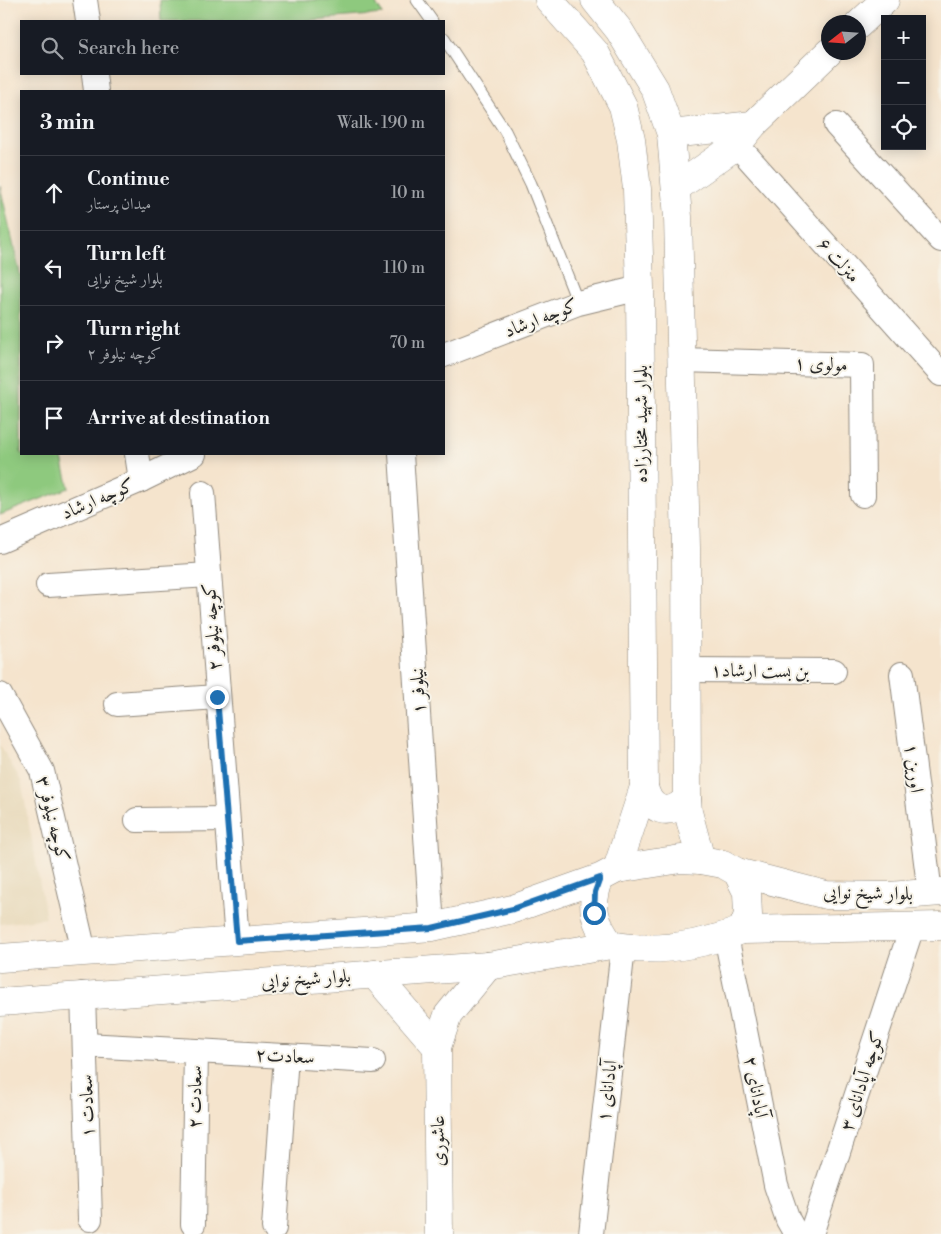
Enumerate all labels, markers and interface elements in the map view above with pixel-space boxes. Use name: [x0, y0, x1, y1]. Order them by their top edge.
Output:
north arrow: [821, 15, 866, 60]
map controls: [881, 15, 926, 150]
button: +: [881, 15, 926, 60]
search box: [20, 20, 445, 75]
icon: search: [38, 34, 66, 62]
text: Search here: [78, 36, 179, 60]
button: −: [881, 60, 926, 105]
button: locate: [881, 105, 926, 150]
text: 3 min: [40, 110, 95, 136]
text: Walk · 190 m: [337, 113, 425, 133]
text: Continue: [87, 167, 170, 191]
icon: ahead: [40, 179, 68, 207]
text: 10 m: [391, 183, 425, 203]
text: میدان پرستار: [87, 194, 151, 214]
street label: منزلت ۶: [812, 232, 866, 288]
text: Turn left: [87, 242, 166, 266]
icon: left: [40, 254, 68, 282]
text: 110 m: [383, 258, 425, 278]
text: بلوار شیخ نوایی: [87, 269, 163, 289]
street label: کوچه ارشاد: [501, 293, 582, 344]
text: Turn right: [87, 317, 180, 341]
icon: right: [40, 329, 68, 357]
text: 70 m: [389, 333, 425, 353]
text: کوچه نیلوفر ۲: [87, 344, 161, 364]
street label: مولوی ۱: [794, 351, 848, 377]
street label: بلوار شهید مختارزاده: [629, 365, 653, 483]
icon: arrive: [40, 404, 68, 432]
text: Arrive at destination: [87, 406, 270, 430]
street label: کوچه ارشاد: [58, 473, 139, 526]
street label: کوچه نیلوفر ۲: [197, 582, 228, 672]
street label: بن بست ارشاد۱: [710, 658, 810, 684]
street label: ۱ نیلوفر: [405, 667, 431, 715]
route end: [206, 686, 229, 709]
street label: اورین ۱: [899, 742, 929, 794]
street label: کوچه نیلوفر ۳: [30, 773, 75, 865]
street label: بلوار شیخ نوایی: [823, 880, 913, 911]
route start: [583, 902, 606, 925]
street label: بلوار شیخ نوایی: [260, 964, 352, 999]
street label: کوچه آپادانای ۳: [835, 1028, 890, 1134]
street label: سعادت۲: [255, 1042, 315, 1070]
street label: آپادانای ۲: [737, 1054, 774, 1122]
street label: آپادانای ۱: [591, 1057, 624, 1123]
street label: سعادت ۲: [182, 1065, 208, 1129]
street label: سعادت ۱: [74, 1074, 100, 1138]
street label: عاشوری: [426, 1115, 450, 1167]

